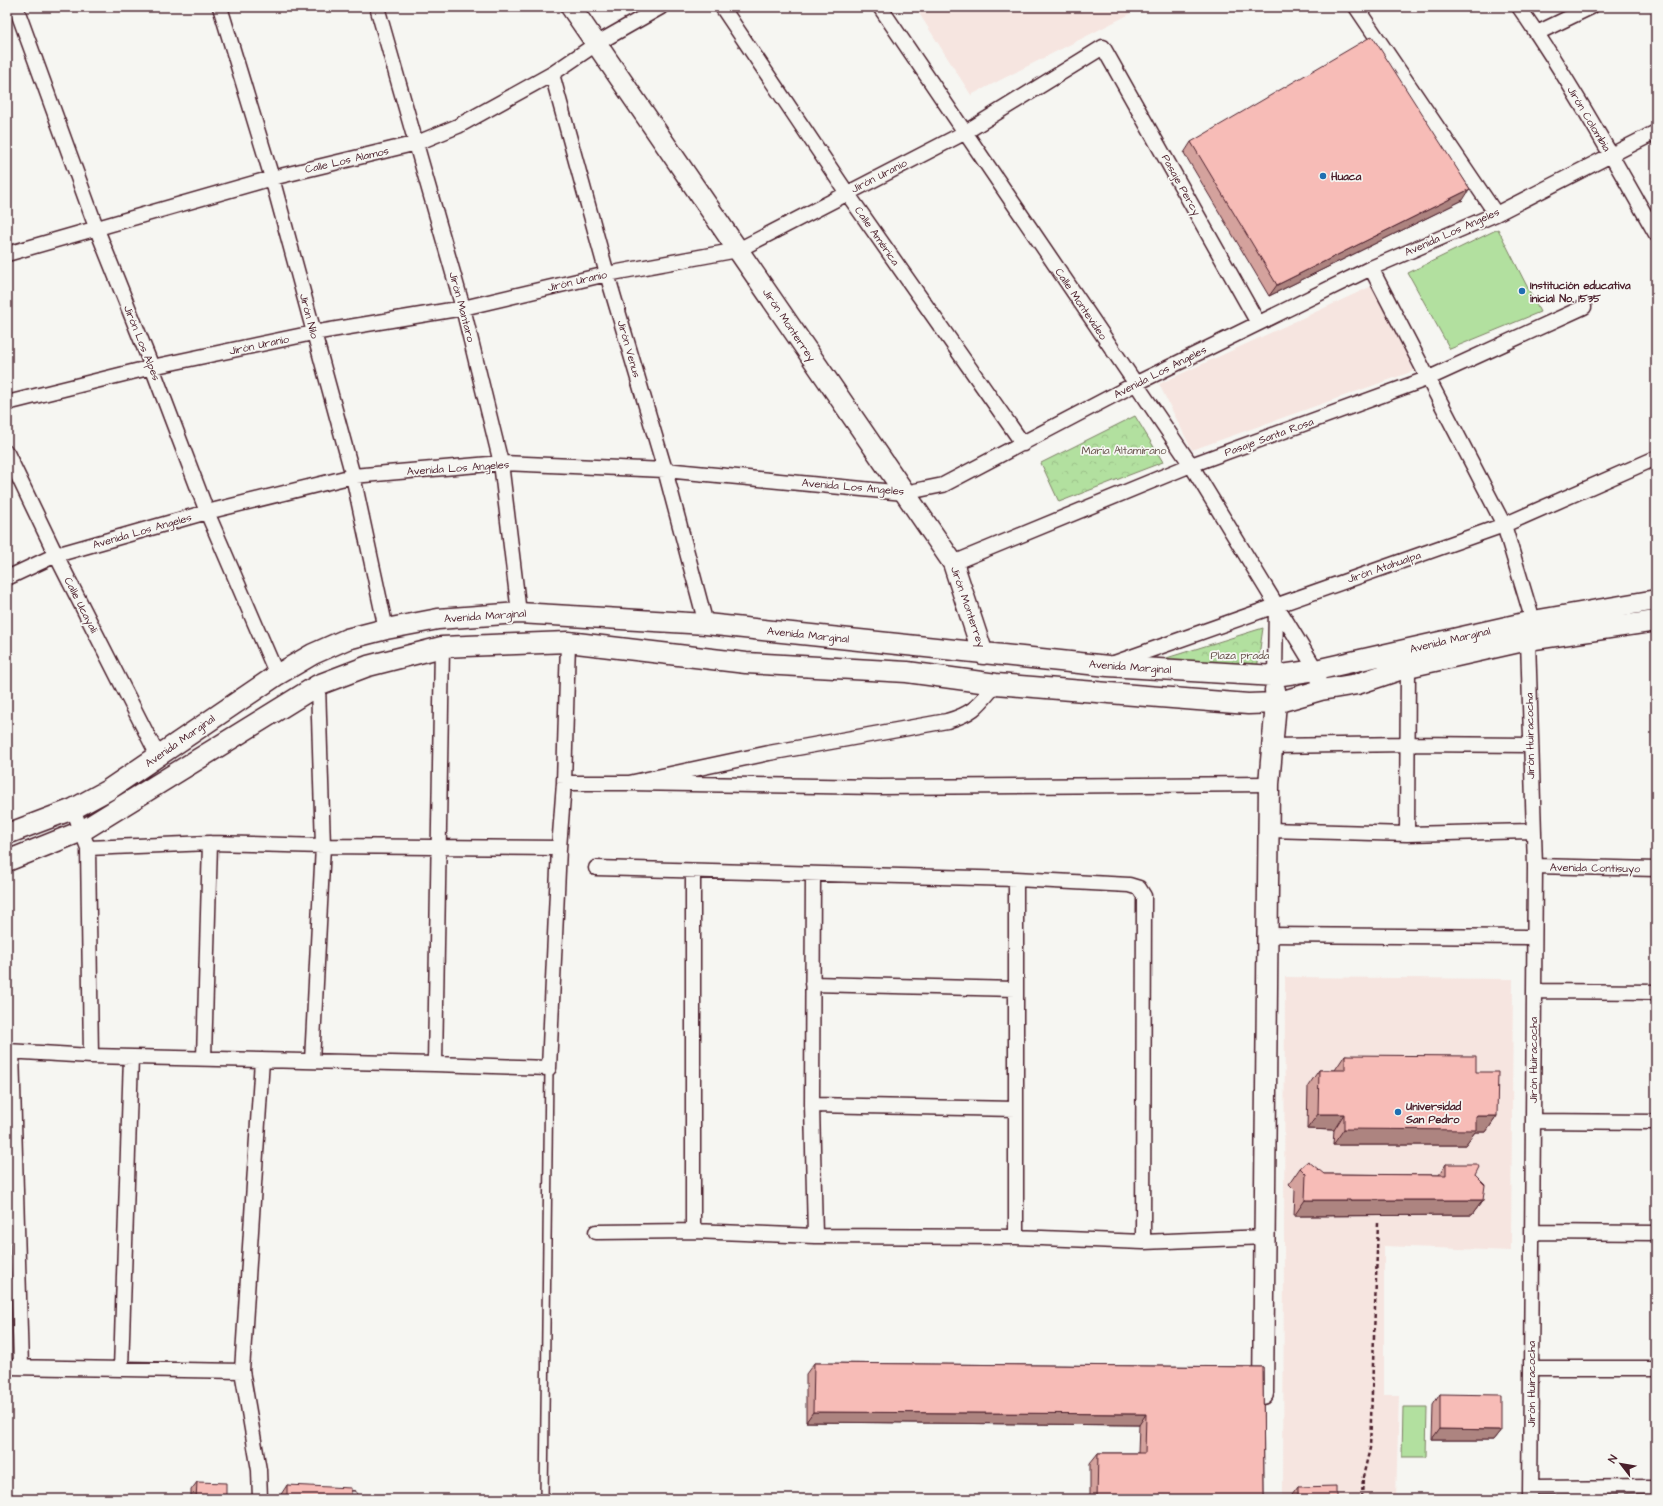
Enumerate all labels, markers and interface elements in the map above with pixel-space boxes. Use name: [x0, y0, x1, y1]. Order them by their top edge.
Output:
street label: Jirón Colombia: [1564, 84, 1615, 155]
street label: Calle Los Alamos: [304, 143, 391, 177]
street label: Pasaje Percy: [1157, 152, 1204, 219]
street label: Jirón Uranio: [848, 155, 910, 196]
place label: Huaca: [1330, 169, 1362, 184]
marker: Huaca: [1318, 171, 1328, 181]
street label: Calle América: [851, 203, 903, 269]
street label: Avenida Los Angeles: [1402, 204, 1503, 261]
street label: Calle Montevideo: [1051, 265, 1111, 343]
street label: Jirón Uranio: [546, 267, 609, 295]
street label: Jirón Mantaro: [445, 270, 479, 345]
place label: Institución educativa inicial No. 1535: [1530, 278, 1631, 306]
street label: Jirón Monterrey: [758, 286, 819, 365]
marker: Institución educativa inicial No. 1535: [1517, 286, 1527, 296]
street label: Jirón Nilo: [296, 292, 322, 341]
street label: Jirón Los Alpes: [120, 303, 164, 383]
street label: Jirón Venus: [614, 319, 644, 380]
street label: Jirón Uranio: [228, 331, 291, 359]
street label: Avenida Los Angeles: [1111, 342, 1210, 403]
street label: Pasaje Santa Rosa: [1222, 414, 1316, 460]
park label: Maria Altamirano: [1082, 443, 1167, 458]
street label: Avenida Los Angeles: [406, 457, 510, 480]
street label: Avenida Los Angeles: [801, 475, 905, 500]
street label: Avenida Los Angeles: [91, 510, 194, 553]
street label: Jirón Atahualpa: [1345, 547, 1423, 587]
street label: Jirón Monterrey: [946, 564, 989, 650]
street label: Calle Ucayali: [60, 574, 102, 636]
street label: Avenida Marginal: [443, 606, 527, 627]
street label: Avenida Marginal: [766, 623, 850, 648]
street label: Avenida Marginal: [1408, 623, 1492, 658]
park label: Plaza prada: [1211, 648, 1270, 663]
street label: Avenida Marginal: [1088, 657, 1172, 678]
street label: Jirón Huiracocha: [1522, 692, 1538, 779]
street label: Avenida Marginal: [142, 711, 219, 772]
street label: Avenida Contisuyo: [1550, 860, 1641, 877]
street label: Jirón Huiracocha: [1526, 1016, 1541, 1103]
place label: Universidad San Pedro: [1405, 1099, 1461, 1127]
marker: Universidad San Pedro: [1393, 1107, 1403, 1117]
street label: Jirón Huiracocha: [1524, 1340, 1539, 1427]
north arrow: [1601, 1444, 1641, 1484]
text: N: [1605, 1452, 1621, 1466]

